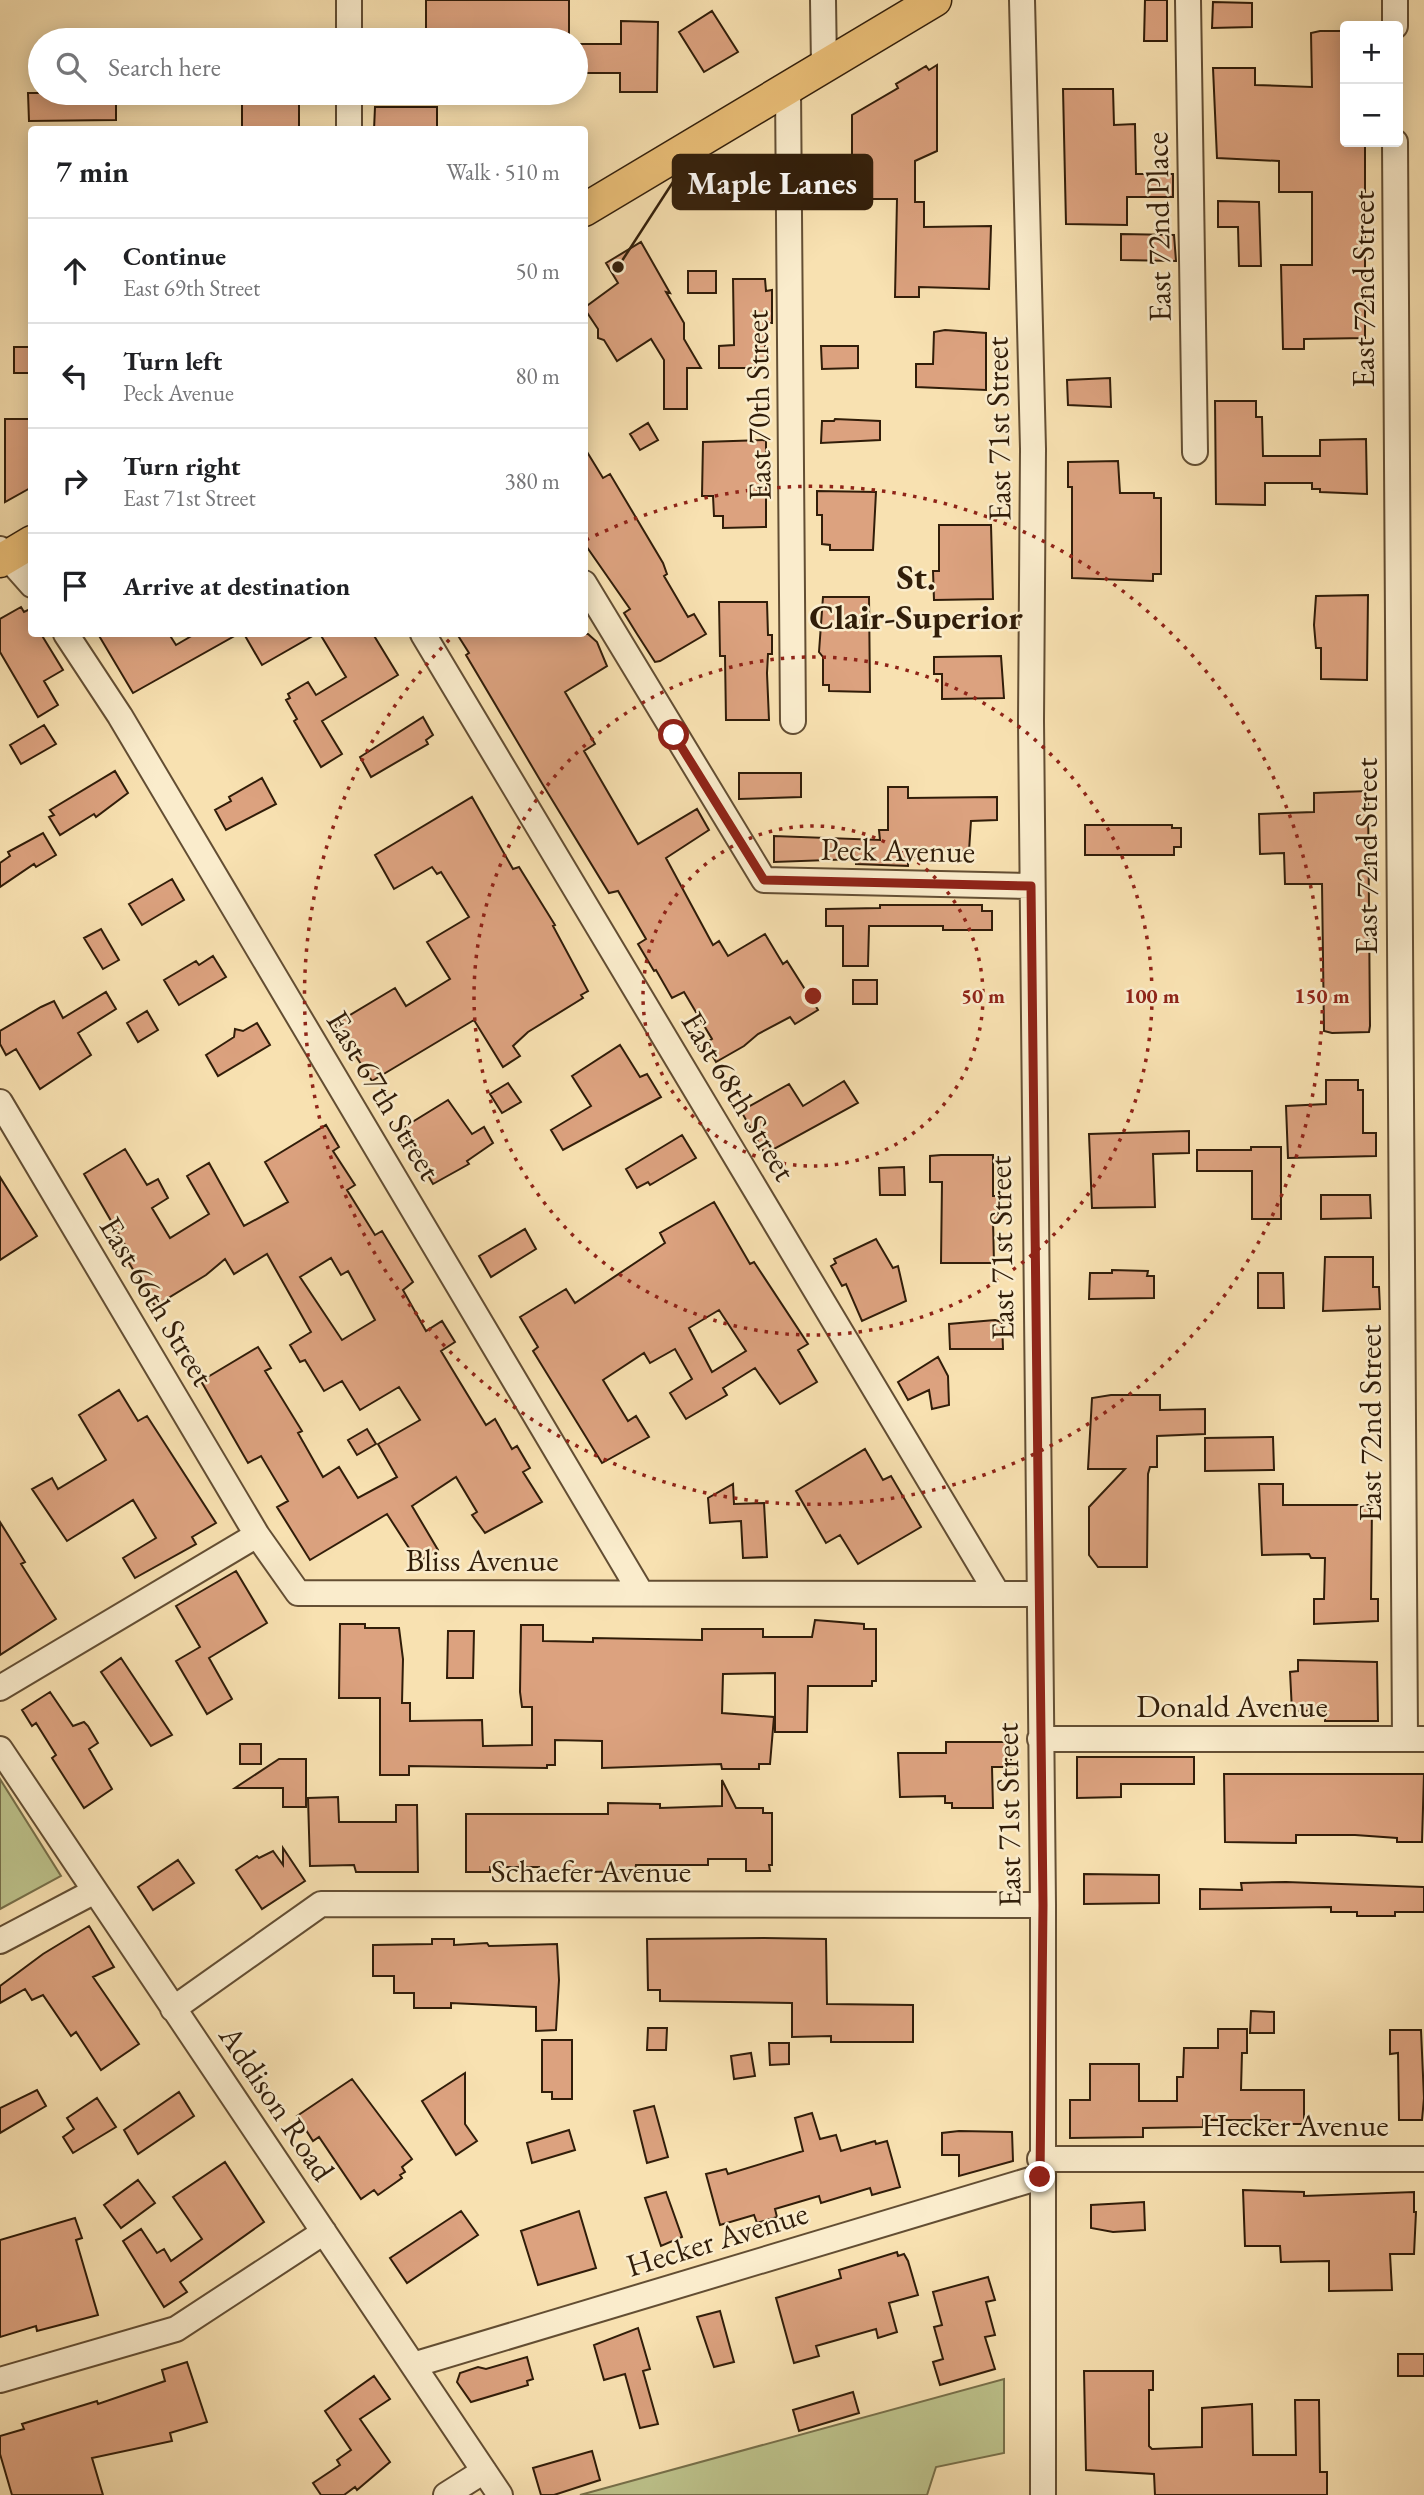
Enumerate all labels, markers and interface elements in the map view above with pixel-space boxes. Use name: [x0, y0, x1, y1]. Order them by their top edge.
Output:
map controls: [1340, 21, 1403, 147]
button: +: [1340, 21, 1403, 84]
search box: [28, 28, 588, 105]
icon: search: [52, 48, 90, 86]
text: Search here: [108, 50, 221, 84]
button: −: [1340, 84, 1403, 147]
street label: East 72nd Place: [1135, 132, 1181, 322]
text: 7 min: [56, 152, 129, 191]
callout: Maple Lanes: [673, 155, 872, 209]
text: Walk · 510 m: [446, 157, 560, 187]
text: Maple Lanes: [687, 161, 857, 204]
street label: East 72nd Street: [1342, 190, 1384, 388]
text: Continue: [123, 239, 226, 273]
icon: ahead: [56, 252, 94, 290]
text: 50 m: [515, 256, 560, 286]
text: East 69th Street: [123, 273, 260, 303]
street label: East 70th Street: [735, 309, 781, 501]
street label: East 71st Street: [975, 336, 1021, 522]
text: Turn left: [123, 344, 222, 378]
icon: left: [56, 357, 94, 395]
text: 80 m: [515, 361, 560, 391]
text: Peck Avenue: [123, 378, 234, 408]
text: Turn right: [123, 449, 241, 483]
icon: right: [56, 462, 94, 500]
text: 380 m: [504, 466, 560, 496]
text: East 71st Street: [123, 483, 256, 513]
district label: St. Clair-Superior: [809, 554, 1023, 639]
icon: arrive: [56, 567, 94, 605]
text: Arrive at destination: [123, 569, 350, 603]
route start: [658, 719, 689, 750]
street label: East 72nd Street: [1345, 757, 1387, 955]
street label: Peck Avenue: [820, 828, 976, 872]
text: 50 m: [961, 982, 1005, 1009]
text: 100 m: [1124, 982, 1180, 1009]
text: 150 m: [1294, 982, 1350, 1009]
centre of rings: [801, 984, 825, 1008]
street label: East 67th Street: [317, 1002, 451, 1188]
street label: East 68th Street: [672, 1003, 806, 1189]
street label: East 71st Street: [978, 1155, 1024, 1341]
street label: East 66th Street: [90, 1208, 224, 1394]
street label: East 72nd Street: [1349, 1324, 1391, 1522]
street label: Bliss Avenue: [405, 1539, 559, 1581]
street label: Donald Avenue: [1136, 1685, 1328, 1727]
street label: East 71st Street: [985, 1722, 1031, 1908]
street label: Schaefer Avenue: [491, 1850, 691, 1892]
street label: Addison Road: [209, 2016, 345, 2190]
street label: Hecker Avenue: [1201, 2104, 1389, 2146]
route end: [1024, 2161, 1055, 2192]
street label: Hecker Avenue: [621, 2192, 813, 2286]

